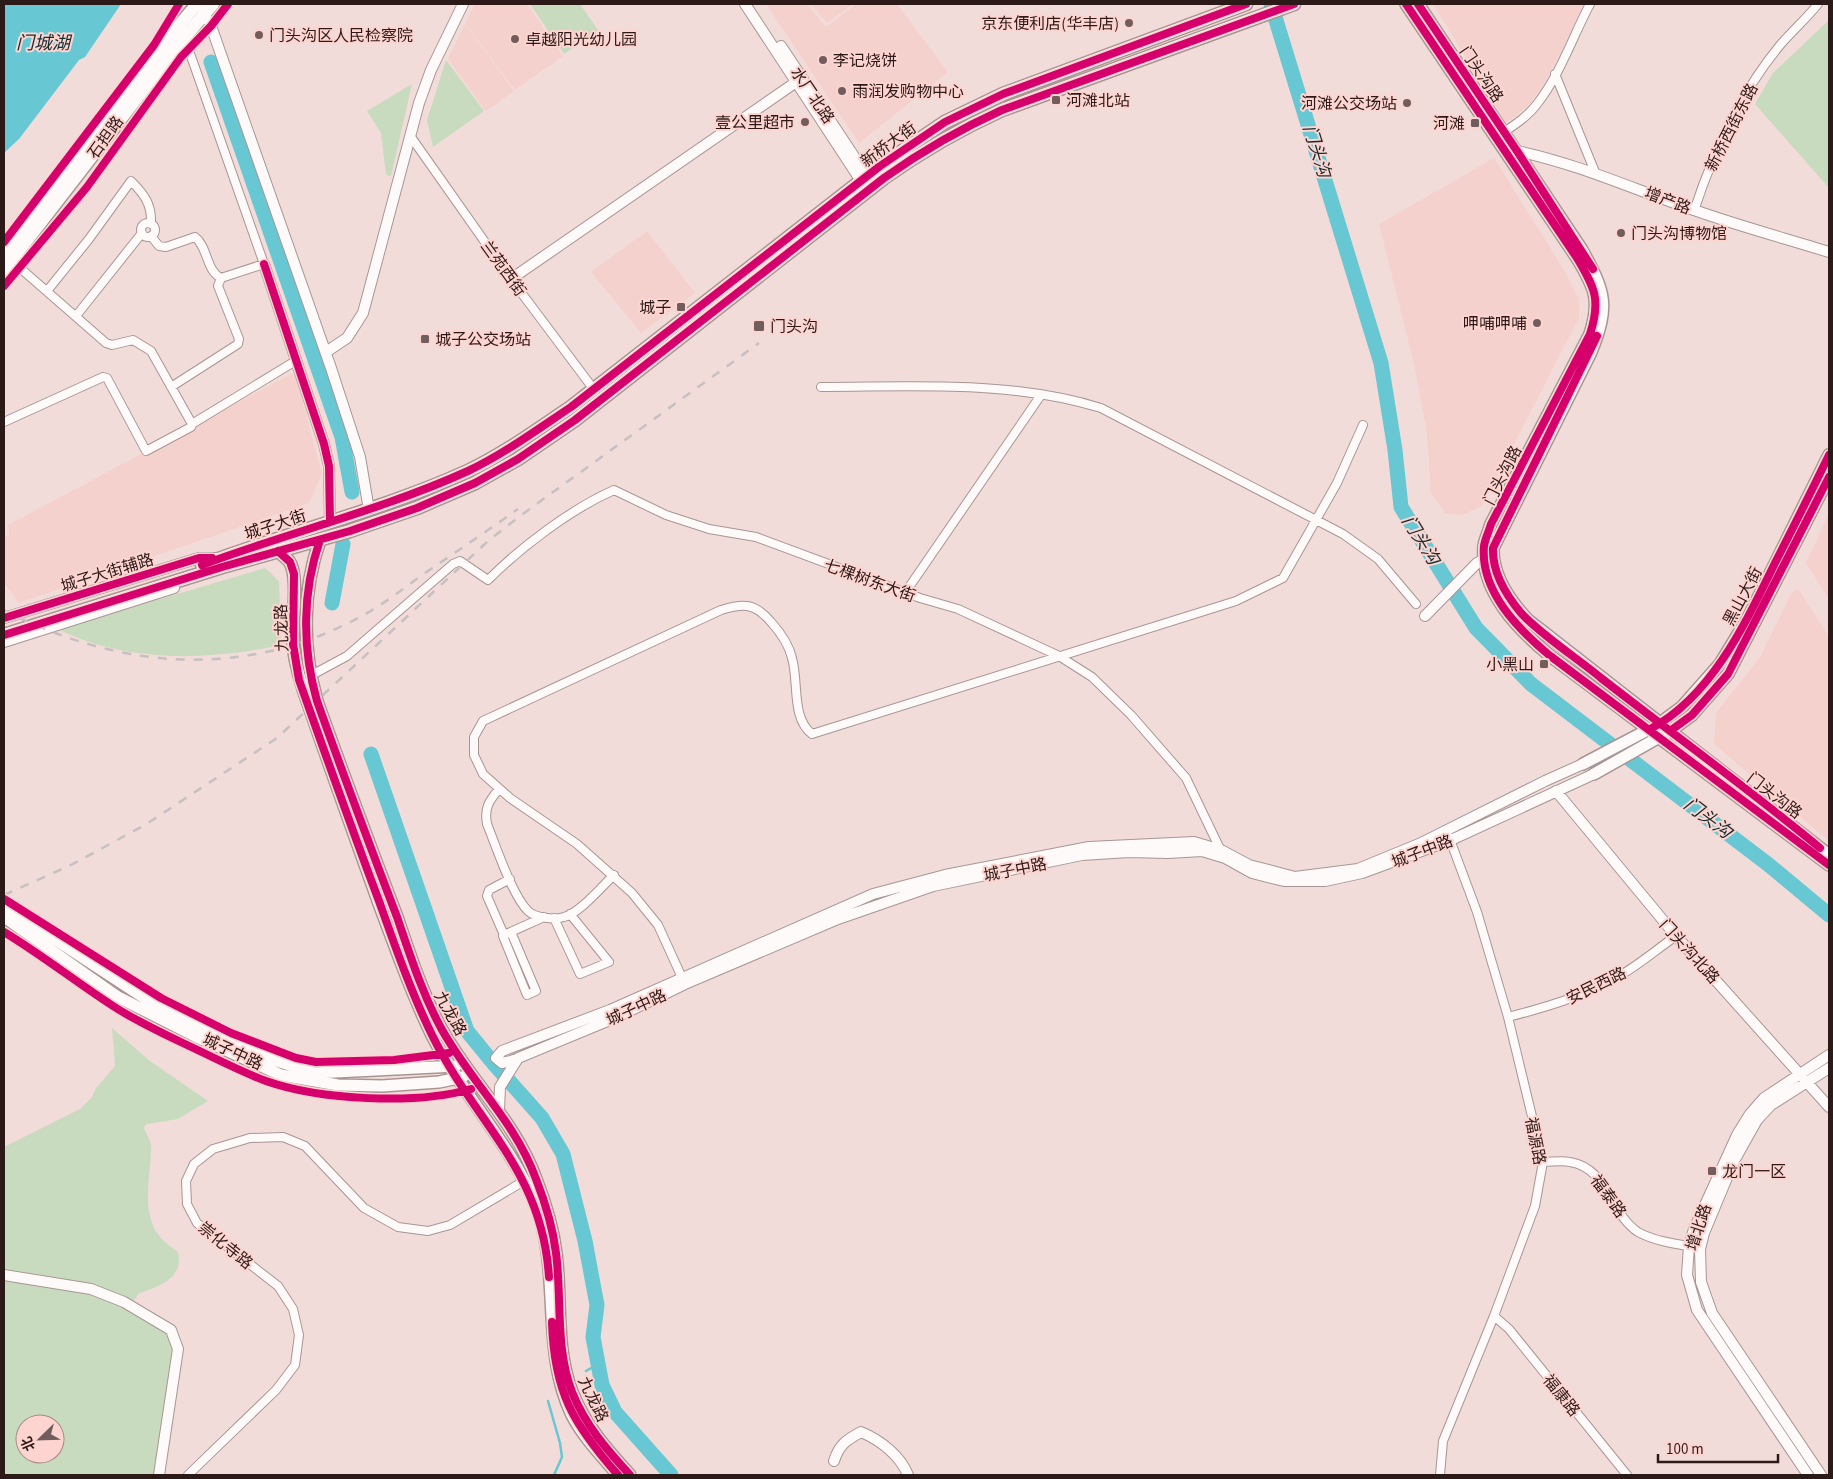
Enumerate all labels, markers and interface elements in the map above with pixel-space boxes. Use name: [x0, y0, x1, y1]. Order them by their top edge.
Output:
place label: 京东便利店(华丰店): [981, 13, 1119, 35]
marker: 京东便利店(华丰店): [1123, 17, 1135, 29]
place label: 门头沟区人民检察院: [269, 25, 413, 47]
marker: 门头沟区人民检察院: [253, 29, 265, 41]
place label: 卓越阳光幼儿园: [525, 29, 637, 51]
water label: 门城湖: [16, 31, 73, 56]
marker: 卓越阳光幼儿园: [509, 33, 521, 45]
street label: 门头沟路: [1454, 42, 1508, 107]
place label: 李记烧饼: [833, 50, 897, 72]
marker: 李记烧饼: [817, 54, 829, 66]
street label: 水厂北路: [785, 63, 839, 128]
street label: 新桥西街东路: [1700, 80, 1763, 175]
place label: 雨润发购物中心: [852, 81, 964, 103]
marker: 雨润发购物中心: [836, 85, 848, 97]
place label: 河滩北站: [1066, 90, 1130, 112]
place label: 河滩公交场站: [1301, 93, 1397, 115]
marker: 河滩北站: [1050, 94, 1062, 106]
marker: 河滩公交场站: [1401, 97, 1413, 109]
street label: 石担路: [83, 112, 129, 163]
place label: 壹公里超市: [715, 112, 795, 134]
place label: 河滩: [1433, 113, 1465, 135]
marker: 壹公里超市: [799, 116, 811, 128]
street label: 新桥大街: [856, 117, 921, 173]
marker: 河滩: [1469, 117, 1481, 129]
water label: 门头沟: [1297, 122, 1337, 183]
street label: 增产路: [1641, 182, 1694, 220]
place label: 门头沟博物馆: [1631, 223, 1727, 245]
marker: 门头沟博物馆: [1615, 227, 1627, 239]
street label: 兰苑西街: [475, 236, 531, 301]
place label: 城子: [639, 297, 671, 319]
marker: 城子: [675, 301, 687, 313]
place label: 呷哺呷哺: [1463, 313, 1527, 335]
place label: 门头沟: [770, 316, 818, 338]
marker: 呷哺呷哺: [1531, 317, 1543, 329]
marker: 门头沟: [752, 319, 766, 333]
place label: 城子公交场站: [435, 329, 531, 351]
marker: 城子公交场站: [419, 333, 431, 345]
street label: 门头沟路: [1479, 442, 1527, 509]
street label: 城子大街: [241, 505, 309, 545]
water label: 门头沟: [1396, 511, 1447, 571]
street label: 城子大街辅路: [58, 548, 156, 598]
street label: 七棵树东大街: [821, 554, 919, 608]
street label: 黑山大街: [1718, 563, 1768, 630]
street label: 九龙路: [270, 604, 294, 652]
place label: 小黑山: [1486, 654, 1534, 676]
marker: 小黑山: [1538, 658, 1550, 670]
street label: 门头沟路: [1742, 767, 1806, 824]
water label: 门头沟: [1679, 792, 1738, 846]
street label: 城子中路: [1389, 830, 1456, 874]
street label: 城子中路: [982, 853, 1049, 887]
street label: 门头沟北路: [1654, 915, 1724, 989]
street label: 安民西路: [1563, 962, 1630, 1010]
street label: 城子中路: [603, 984, 670, 1031]
street label: 九龙路: [429, 987, 471, 1040]
street label: 城子中路: [199, 1028, 266, 1075]
street label: 福源路: [1520, 1116, 1550, 1167]
place label: 龙门一区: [1722, 1161, 1786, 1183]
marker: 龙门一区: [1706, 1165, 1718, 1177]
street label: 福泰路: [1585, 1171, 1631, 1222]
street label: 增北路: [1681, 1201, 1717, 1254]
street label: 崇化寺路: [194, 1217, 257, 1274]
street label: 福康路: [1538, 1370, 1585, 1421]
street label: 九龙路: [573, 1373, 614, 1426]
north arrow: [15, 1414, 65, 1464]
scale bar: [1658, 1432, 1778, 1464]
text: 北: [17, 1433, 41, 1454]
text: 100 m: [1666, 1439, 1704, 1460]

